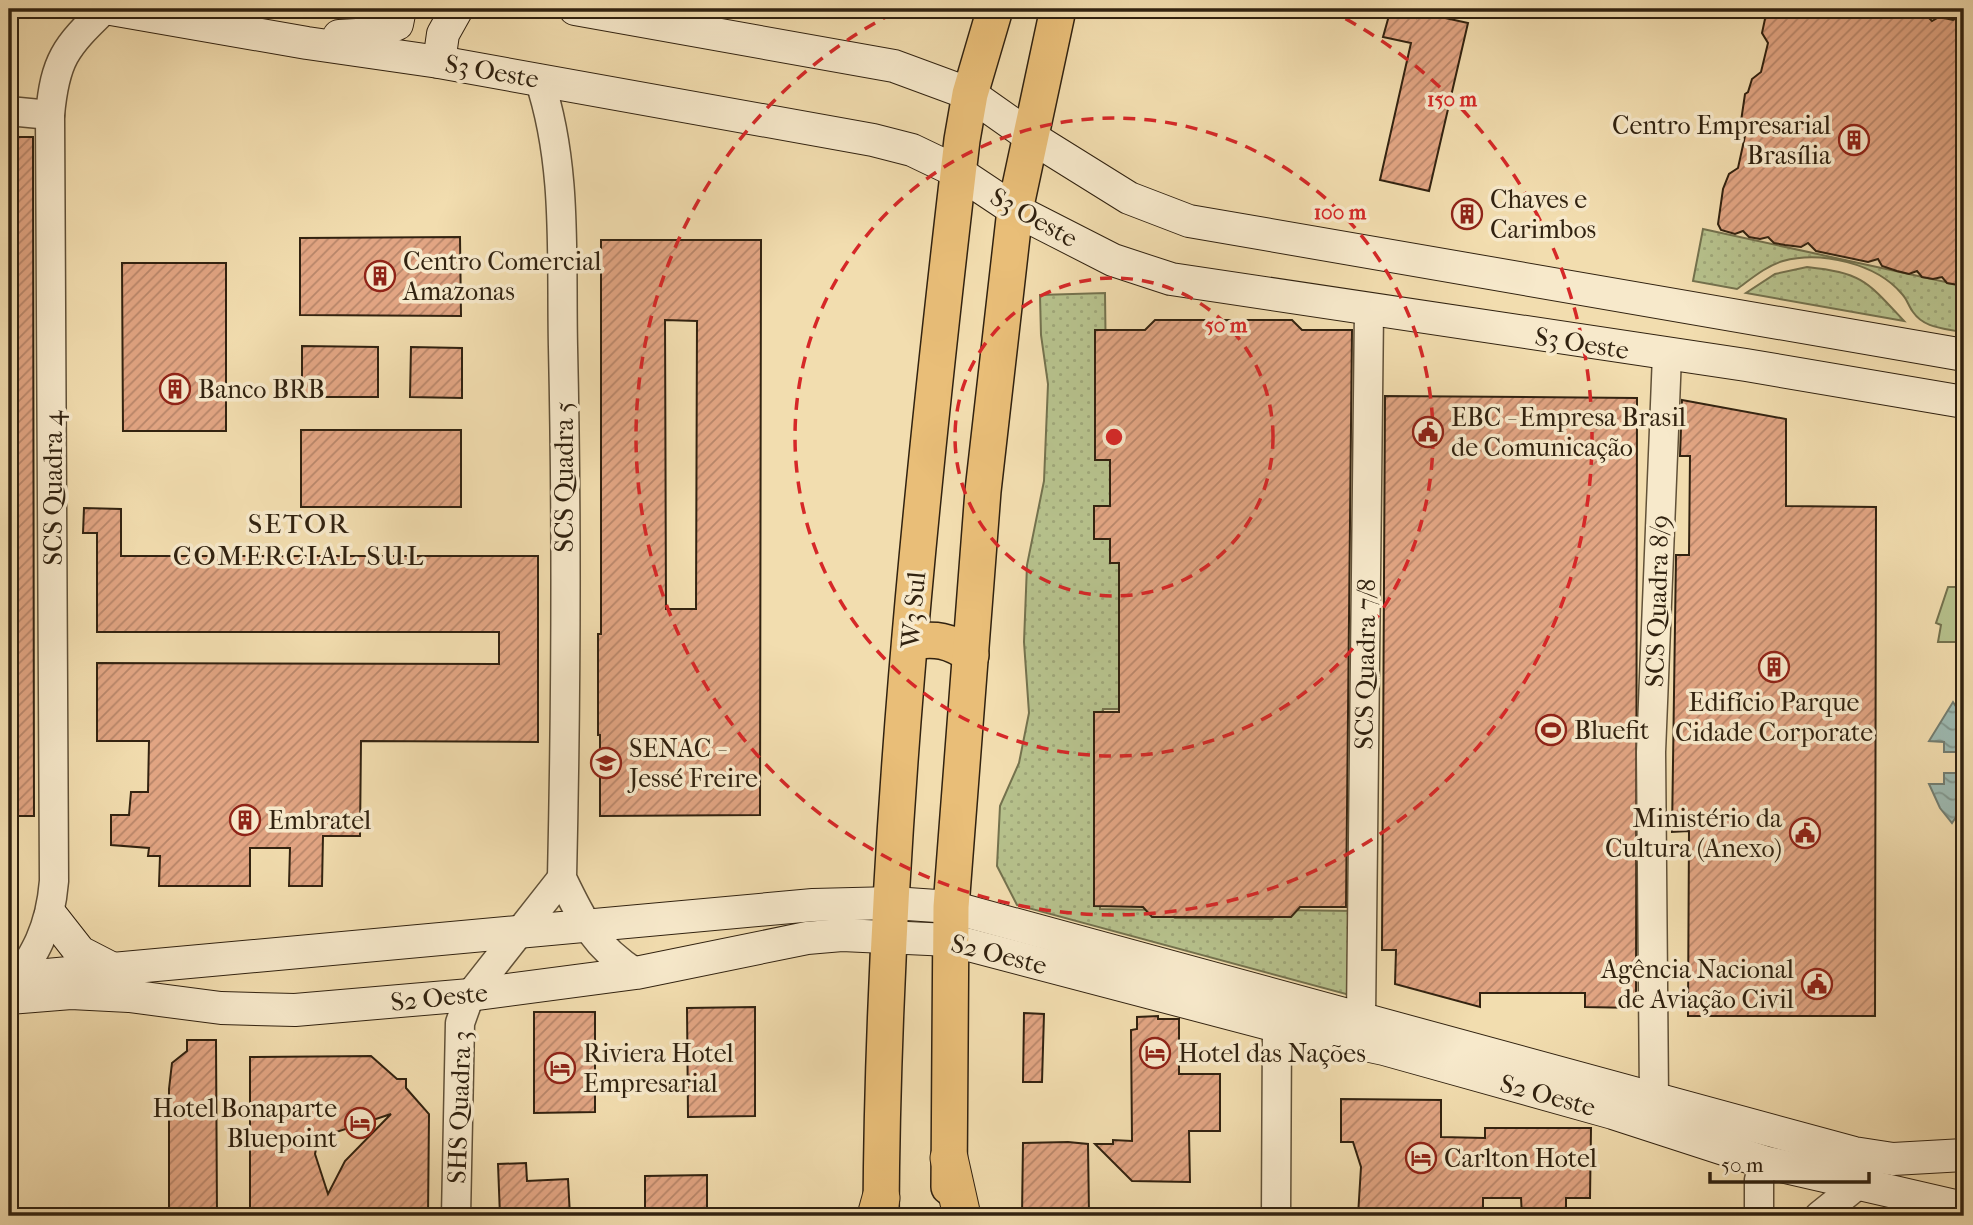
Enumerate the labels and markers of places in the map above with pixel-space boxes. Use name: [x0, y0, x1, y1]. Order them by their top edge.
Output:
place label: Centro Empresarial Brasília: [1612, 110, 1832, 171]
building icon: Centro Empresarial Brasília: [1837, 123, 1871, 157]
place label: Chaves e Carimbos: [1490, 184, 1596, 245]
building icon: Chaves e Carimbos: [1450, 197, 1484, 231]
place label: Centro Comercial Amazonas: [402, 246, 601, 307]
building icon: Centro Comercial Amazonas: [363, 259, 397, 293]
building icon: Banco BRB: [158, 372, 192, 406]
place label: Banco BRB: [198, 374, 325, 405]
place label: EBC - Empresa Brasil de Comunicação: [1451, 402, 1686, 463]
public building icon: EBC - Empresa Brasil de Comunicação: [1411, 415, 1445, 449]
centre of rings: [1102, 425, 1126, 449]
building icon: Edifício Parque Cidade Corporate: [1757, 650, 1791, 684]
place label: Edifício Parque Cidade Corporate: [1675, 687, 1873, 748]
sports icon: Bluefit: [1534, 713, 1568, 747]
place label: Bluefit: [1574, 715, 1650, 746]
place label: SENAC - Jessé Freire: [627, 733, 758, 794]
school or university icon: SENAC - Jessé Freire: [589, 746, 623, 780]
building icon: Embratel: [228, 803, 262, 837]
place label: Ministério da Cultura (Anexo): [1605, 803, 1783, 864]
place label: Embratel: [268, 805, 371, 836]
public building icon: Ministério da Cultura (Anexo): [1788, 816, 1822, 850]
place label: Agência Nacional de Aviação Civil: [1600, 954, 1794, 1015]
public building icon: Agência Nacional de Aviação Civil: [1800, 967, 1834, 1001]
hotel icon: Hotel das Nações: [1138, 1036, 1172, 1070]
place label: Riviera Hotel Empresarial: [583, 1038, 734, 1099]
place label: Hotel das Nações: [1178, 1038, 1366, 1069]
hotel icon: Riviera Hotel Empresarial: [543, 1051, 577, 1085]
place label: Hotel Bonaparte Bluepoint: [152, 1093, 338, 1154]
hotel icon: Hotel Bonaparte Bluepoint: [343, 1106, 377, 1140]
hotel icon: Carlton Hotel: [1404, 1141, 1438, 1175]
place label: Carlton Hotel: [1444, 1143, 1597, 1174]

